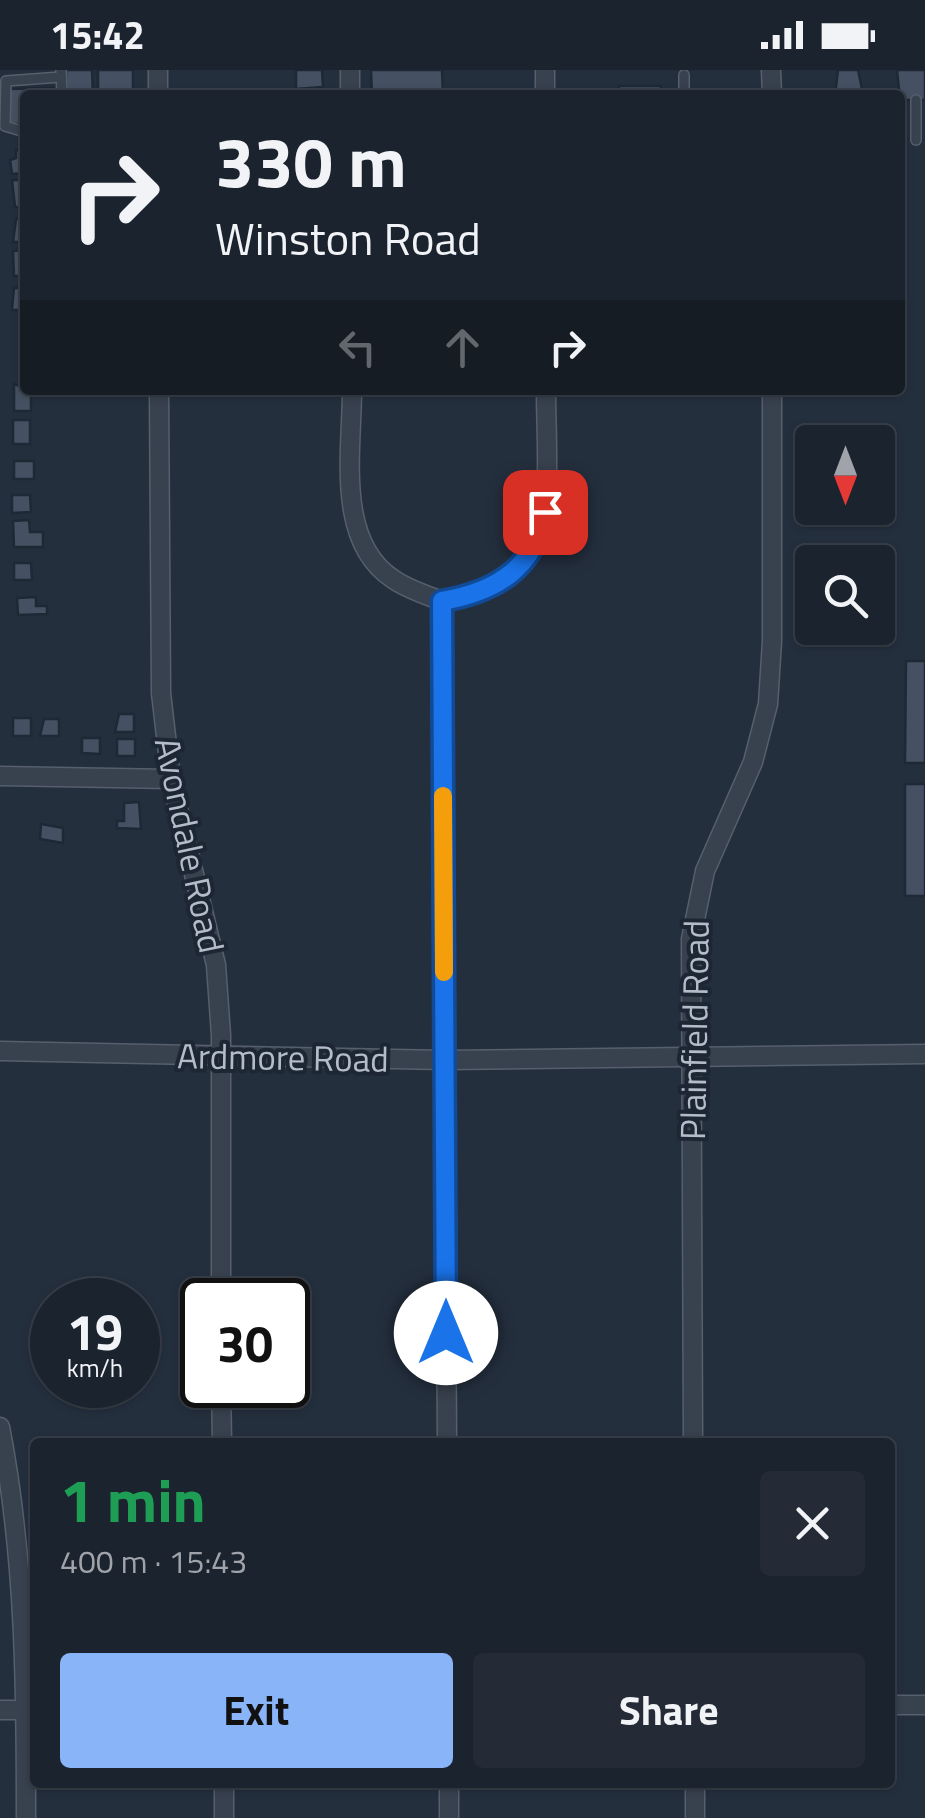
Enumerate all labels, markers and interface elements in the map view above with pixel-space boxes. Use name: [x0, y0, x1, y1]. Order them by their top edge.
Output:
text: 15:42: [50, 6, 145, 64]
text: 330 m: [215, 108, 407, 214]
icon: right: [50, 130, 180, 260]
text: Winston Road: [215, 204, 481, 272]
icon: left: [330, 320, 385, 375]
icon: ahead: [435, 320, 490, 375]
icon: right: [540, 320, 595, 375]
north arrow: [795, 425, 895, 525]
map controls: [795, 425, 895, 645]
pin: [503, 470, 588, 555]
icon: arrive: [518, 485, 573, 540]
button: search: [795, 545, 895, 645]
street label: Avondale Road: [141, 732, 239, 958]
street label: Plainfield Road: [665, 920, 723, 1140]
street label: Ardmore Road: [177, 1028, 389, 1086]
speed limit sign: 30: [180, 1278, 310, 1408]
position arrow: [394, 1281, 498, 1385]
text: 19: [67, 1293, 123, 1369]
text: km/h: [67, 1349, 123, 1387]
text: 1 min: [60, 1454, 206, 1545]
button: close: [760, 1471, 865, 1576]
text: 400 m · 15:43: [60, 1537, 247, 1585]
button: Exit: [60, 1653, 453, 1768]
button: Share: [473, 1653, 865, 1768]

